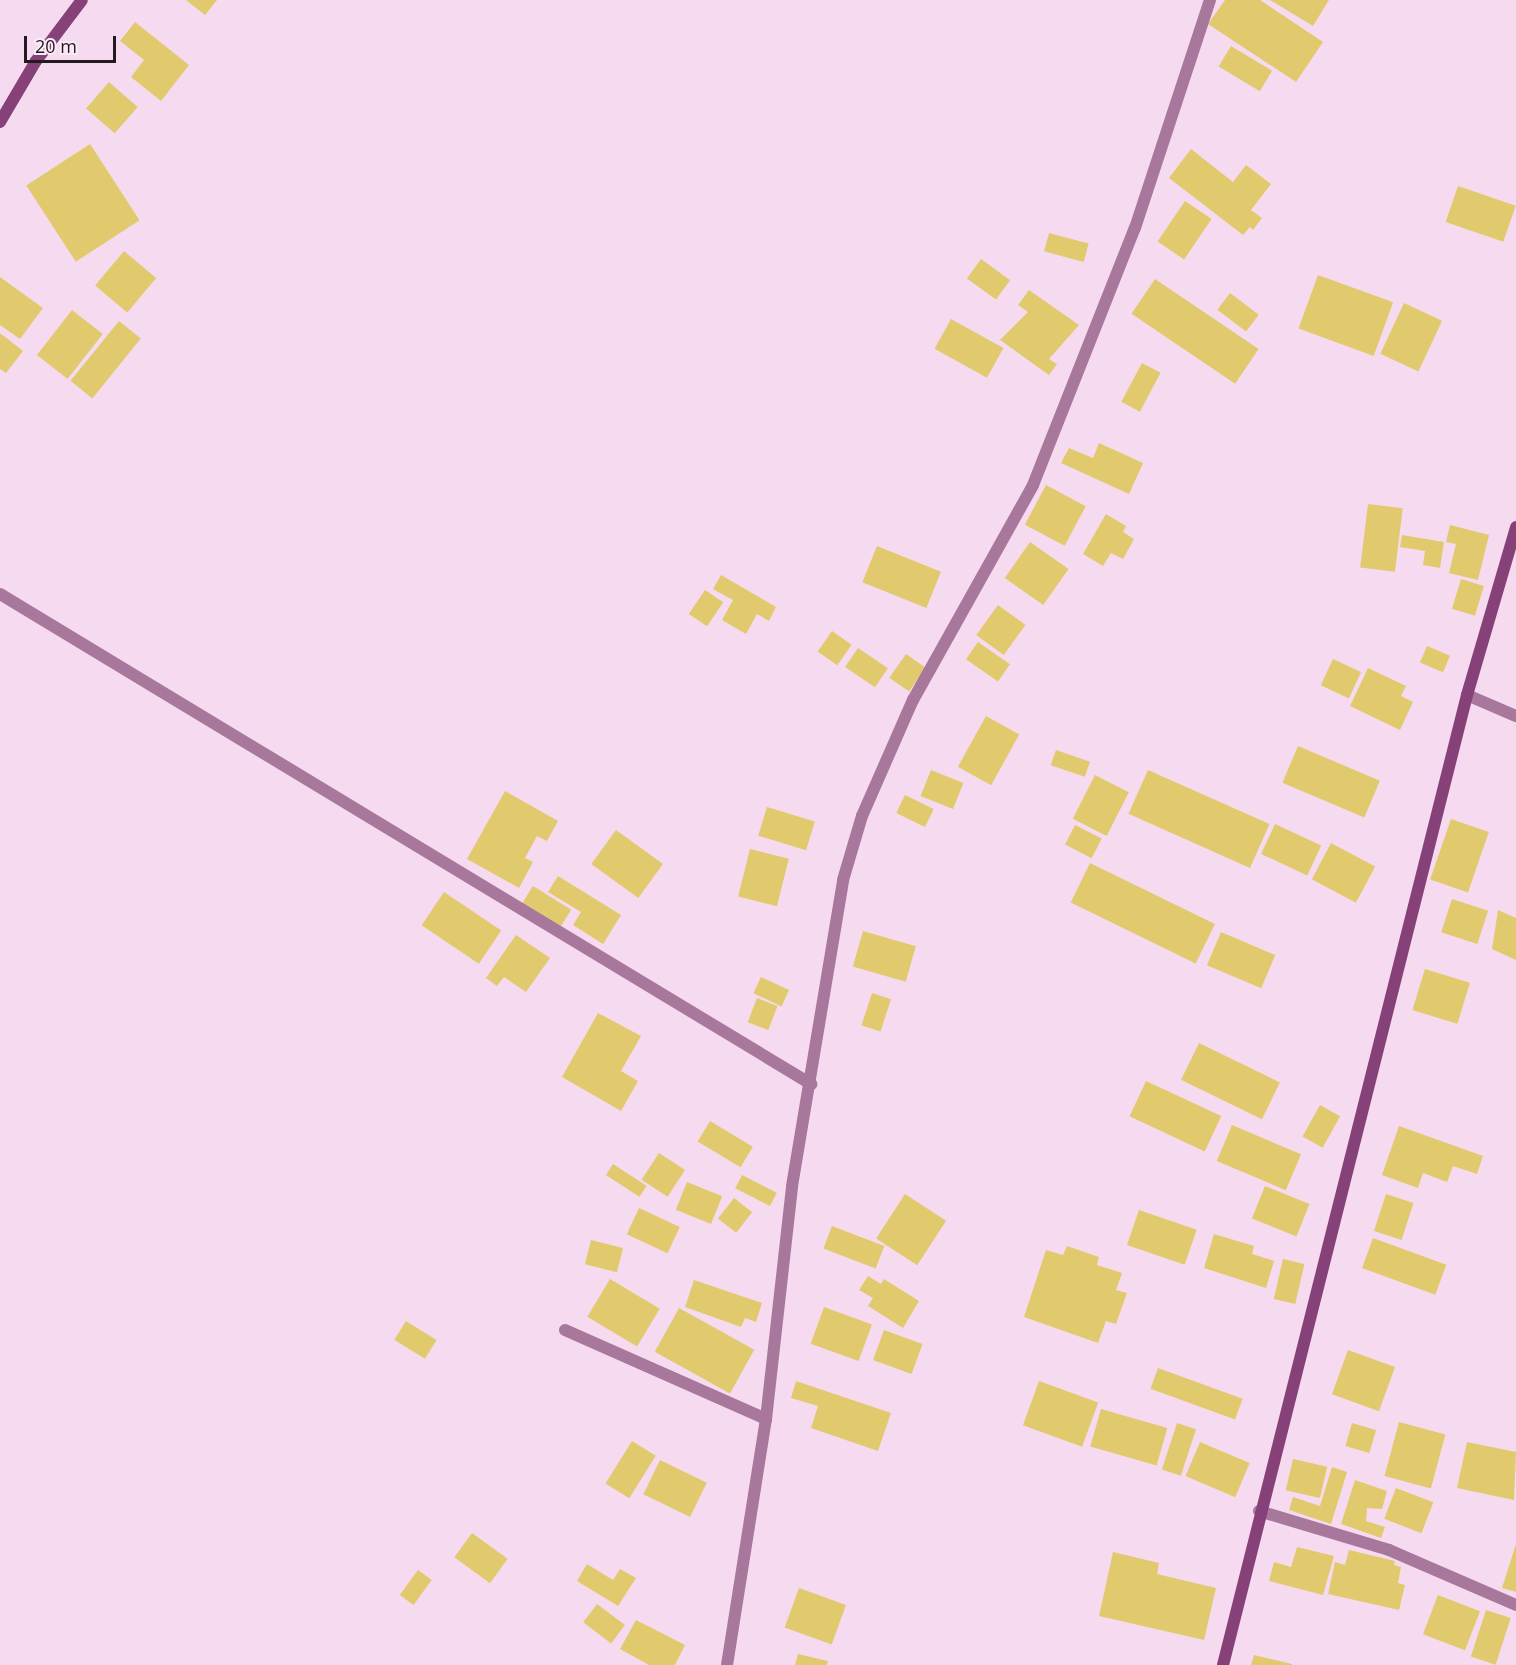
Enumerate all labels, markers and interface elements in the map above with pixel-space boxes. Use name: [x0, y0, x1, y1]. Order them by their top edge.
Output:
scale bar: [27, 24, 118, 62]
text: 20 m: [35, 34, 77, 58]

